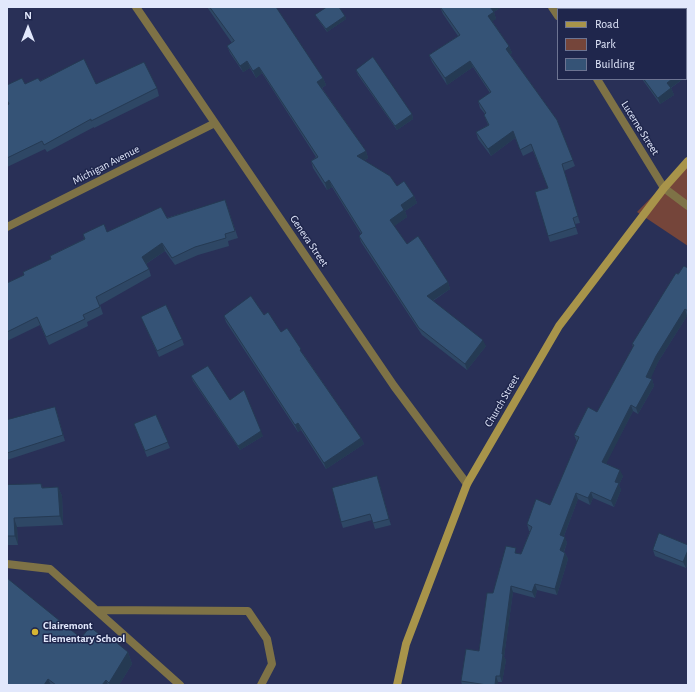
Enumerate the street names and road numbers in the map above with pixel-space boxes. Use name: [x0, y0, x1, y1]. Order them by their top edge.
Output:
street label: Lucerne Street: [618, 98, 662, 158]
street label: Michigan Avenue: [70, 142, 142, 188]
street label: Geneva Street: [287, 213, 331, 269]
street label: Church Street: [482, 373, 522, 429]

